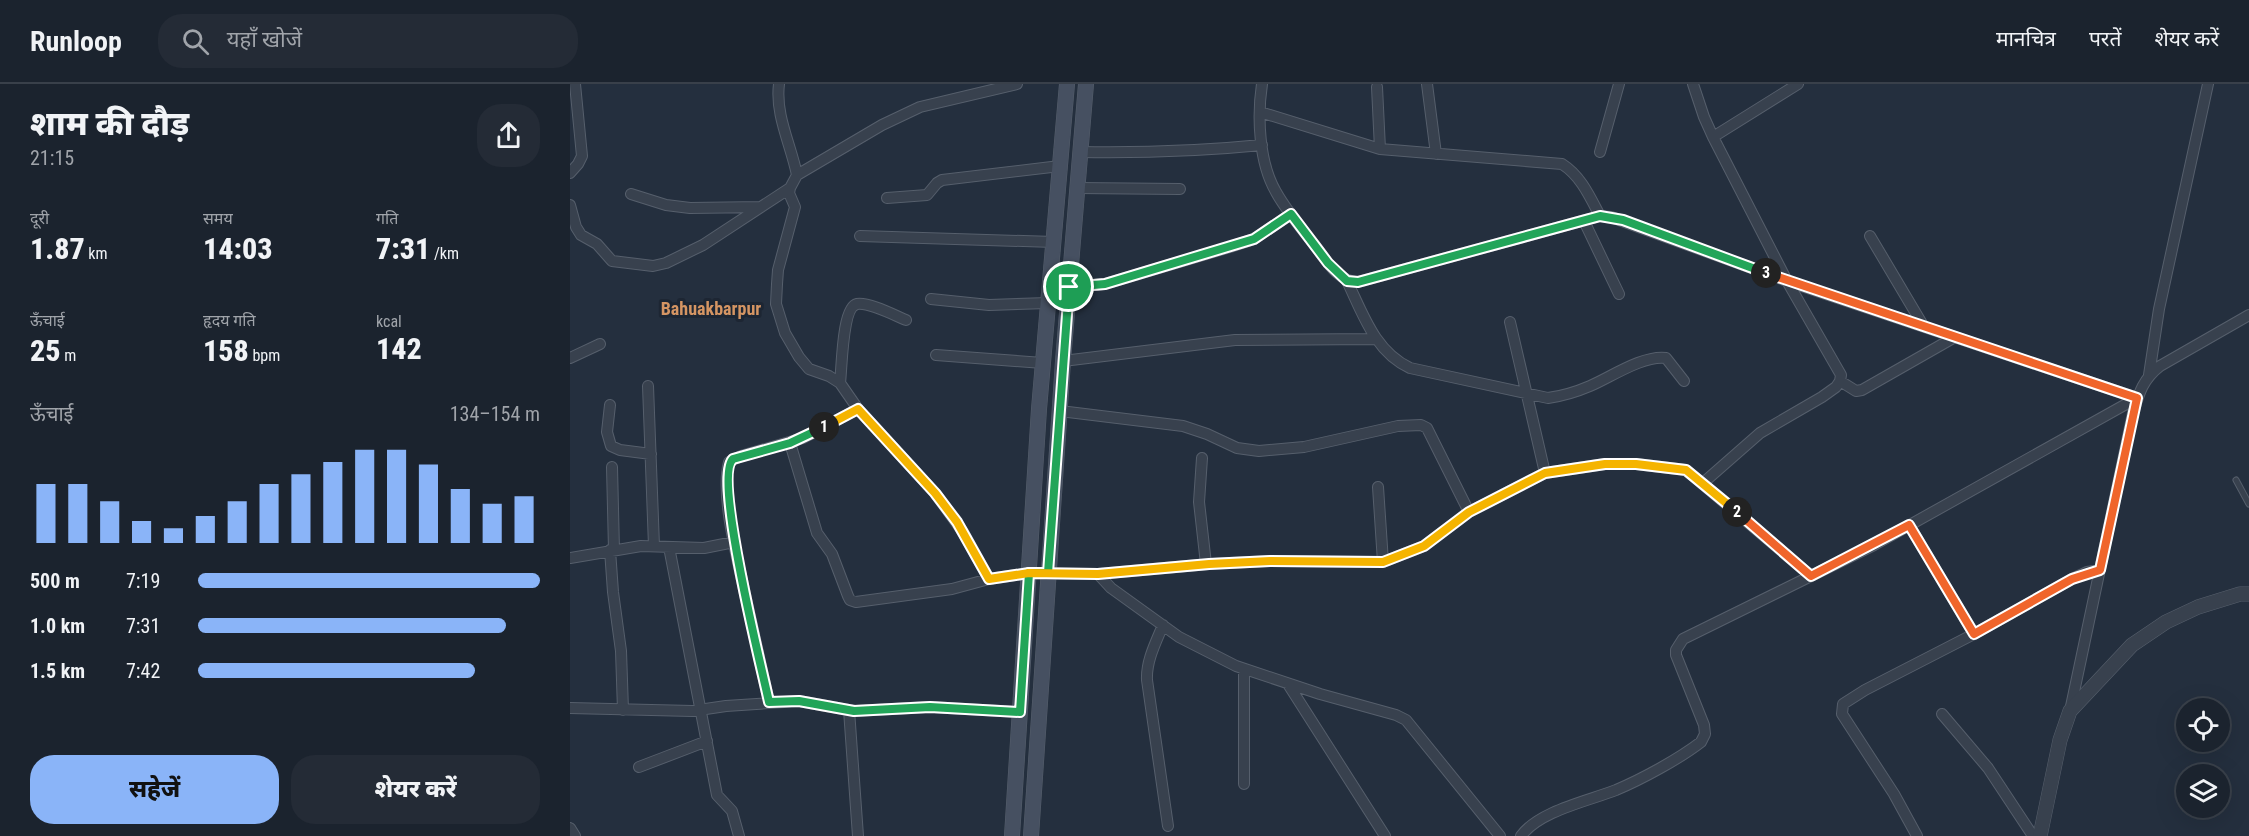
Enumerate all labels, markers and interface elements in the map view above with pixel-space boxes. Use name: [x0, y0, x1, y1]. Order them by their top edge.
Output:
search box: [158, 14, 578, 68]
text: Runloop: [30, 25, 122, 58]
icon: search: [179, 25, 212, 58]
text: यहाँ खोजें: [227, 27, 302, 52]
text: मानचित्र: [1996, 27, 2056, 51]
text: परतें: [2089, 27, 2121, 51]
text: शेयर करें: [2154, 27, 2219, 51]
text: शाम की दौड़: [30, 104, 189, 143]
button: share: [477, 104, 540, 167]
text: 21:15: [30, 146, 74, 170]
text: दूरी: [30, 209, 49, 228]
text: समय: [203, 209, 233, 228]
text: गति: [376, 209, 398, 228]
text: 1.87: [30, 231, 85, 266]
text: 14:03: [203, 231, 272, 266]
text: 7:31: [376, 231, 430, 266]
text: km: [85, 244, 108, 263]
text: /km: [430, 244, 459, 263]
pin: 3: [1751, 258, 1781, 288]
pin: [1043, 261, 1094, 312]
text: 3: [1762, 263, 1770, 282]
icon: arrive: [1052, 270, 1085, 303]
district label: Bahuakbarpur: [661, 298, 761, 319]
text: ऊँचाई: [30, 311, 65, 330]
text: हृदय गति: [203, 311, 256, 330]
text: kcal: [376, 312, 402, 331]
text: 142: [376, 331, 422, 366]
text: 25: [30, 333, 61, 368]
text: 158: [203, 333, 249, 368]
text: m: [61, 346, 76, 365]
text: bpm: [249, 346, 280, 365]
text: ऊँचाई: [30, 402, 73, 426]
text: 134–154 m: [450, 402, 540, 426]
pin: 1: [809, 412, 839, 442]
text: 1: [820, 417, 828, 436]
pin: 2: [1722, 497, 1752, 527]
text: 2: [1733, 502, 1741, 521]
text: 500 m: [30, 569, 80, 593]
text: 7:19: [126, 569, 160, 593]
text: 1.0 km: [30, 614, 85, 638]
text: 7:31: [126, 614, 160, 638]
text: 1.5 km: [30, 659, 85, 683]
text: 7:42: [126, 659, 160, 683]
map controls: [2176, 698, 2230, 818]
button: locate: [2176, 698, 2230, 752]
button: सहेजें: [30, 755, 279, 824]
button: शेयर करें: [291, 755, 540, 824]
button: layers: [2176, 764, 2230, 818]

